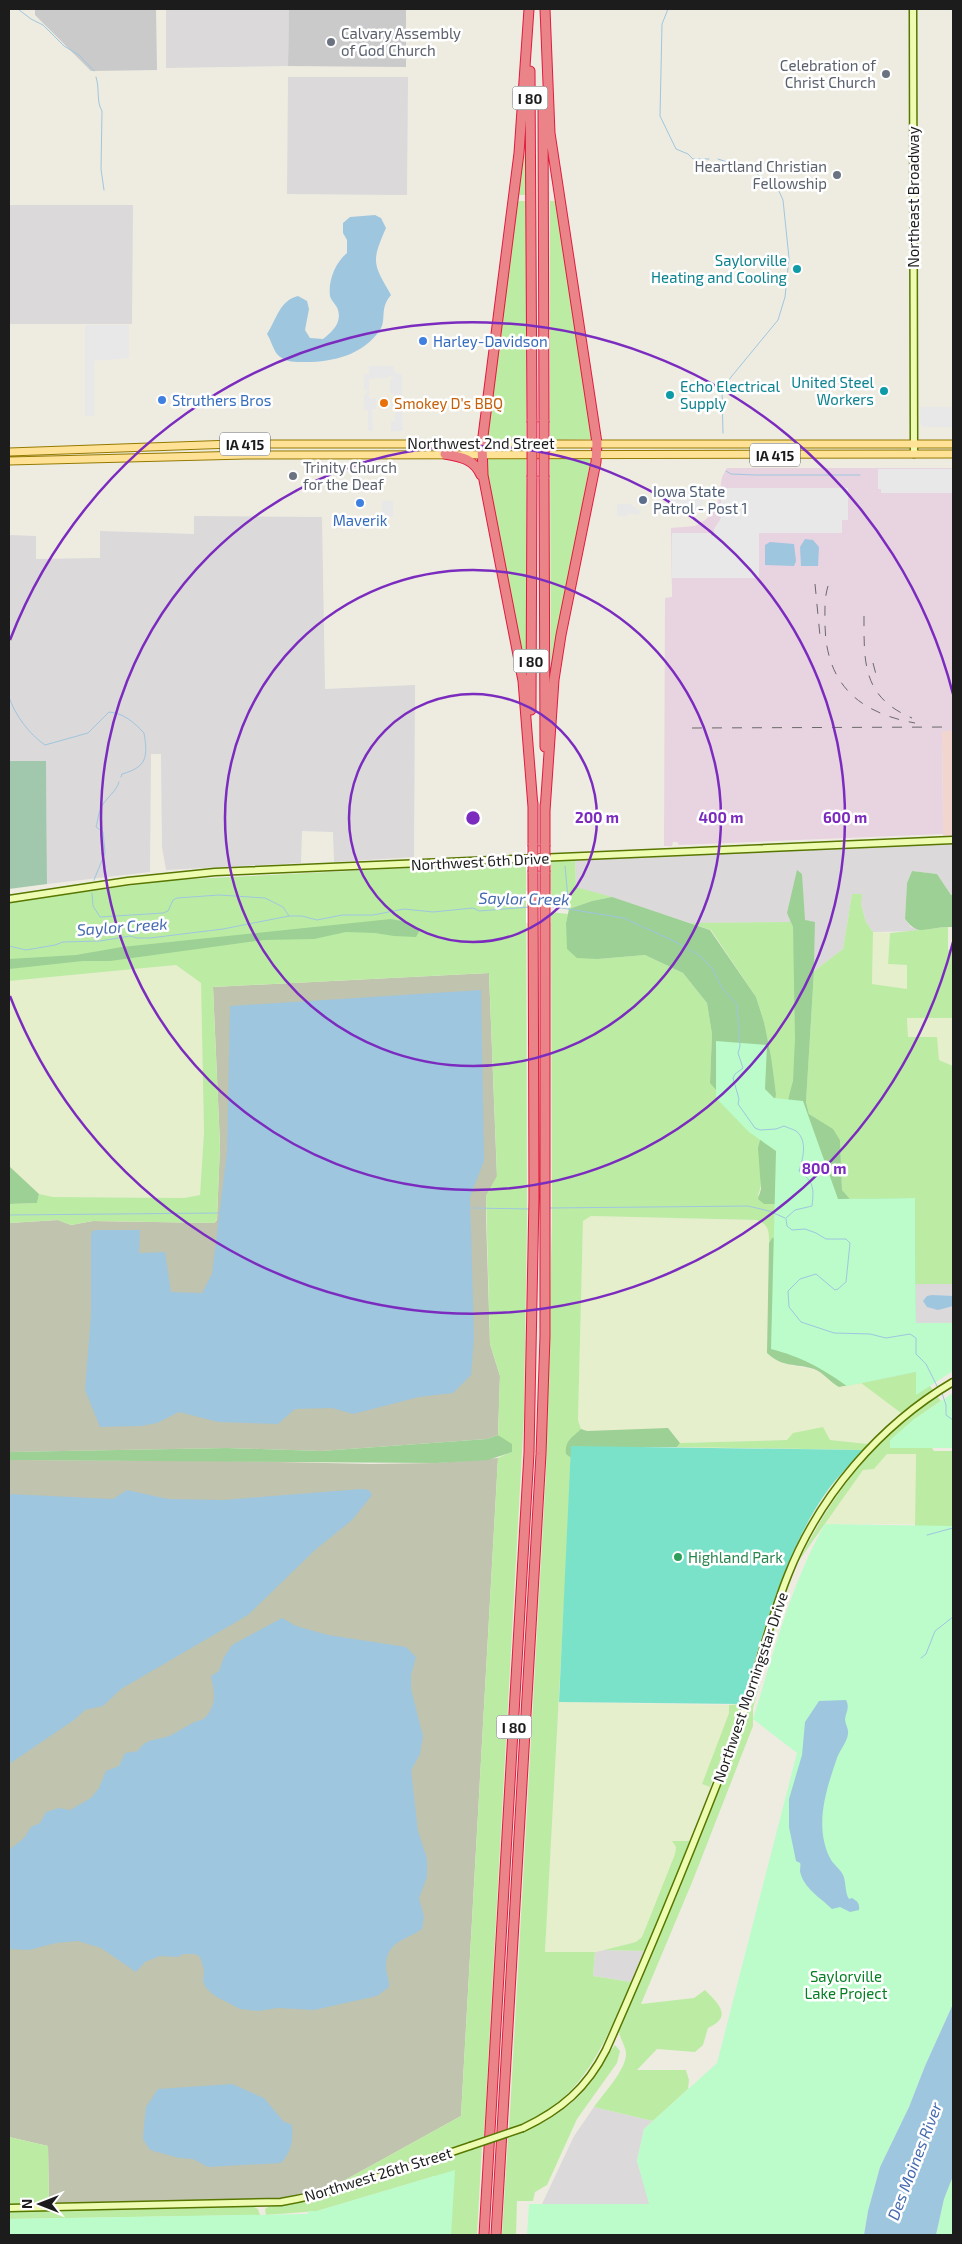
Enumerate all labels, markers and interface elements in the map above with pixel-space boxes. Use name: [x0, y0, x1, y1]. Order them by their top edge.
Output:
place label: Calvary Assembly of God Church: [341, 24, 461, 59]
marker: Calvary Assembly of God Church: [325, 36, 337, 48]
place label: Celebration of Christ Church: [780, 56, 876, 91]
marker: Celebration of Christ Church: [880, 68, 892, 80]
road number: I 80: [512, 86, 548, 110]
street label: Northeast Broadway: [904, 126, 922, 268]
place label: Heartland Christian Fellowship: [695, 157, 827, 192]
marker: Heartland Christian Fellowship: [831, 169, 843, 181]
place label: Saylorville Heating and Cooling: [651, 251, 788, 286]
marker: Saylorville Heating and Cooling: [791, 263, 803, 275]
place label: Harley-Davidson: [433, 332, 548, 350]
marker: Harley-Davidson: [417, 335, 429, 347]
place label: United Steel Workers: [791, 373, 875, 408]
place label: Echo Electrical Supply: [680, 377, 781, 412]
marker: United Steel Workers: [878, 385, 890, 397]
marker: Echo Electrical Supply: [664, 389, 676, 401]
place label: Struthers Bros: [172, 391, 271, 409]
marker: Struthers Bros: [156, 394, 168, 406]
place label: Smokey D's BBQ: [394, 394, 503, 413]
marker: Smokey D's BBQ: [378, 397, 390, 409]
road number: IA 415: [220, 432, 270, 456]
street label: Northwest 2nd Street: [407, 434, 555, 452]
road number: IA 415: [750, 444, 800, 466]
place label: Trinity Church for the Deaf: [303, 458, 397, 493]
marker: Trinity Church for the Deaf: [287, 470, 299, 482]
place label: Iowa State Patrol - Post 1: [653, 482, 748, 517]
marker: Iowa State Patrol - Post 1: [637, 494, 649, 506]
marker: Maverik: [354, 497, 366, 509]
place label: Maverik: [333, 511, 388, 529]
road number: I 80: [514, 649, 548, 672]
text: 200 m: [575, 808, 619, 826]
text: 400 m: [699, 808, 743, 826]
text: 600 m: [823, 808, 867, 826]
centre of rings: [464, 809, 482, 827]
street label: Northwest 6th Drive: [410, 848, 550, 874]
water label: Saylor Creek: [478, 888, 570, 909]
water label: Saylor Creek: [76, 913, 168, 940]
text: 800 m: [802, 1159, 846, 1177]
place label: Highland Park: [688, 1548, 783, 1566]
marker: Highland Park: [672, 1551, 684, 1563]
street label: Northwest Morningstar Drive: [709, 1590, 791, 1784]
road number: I 80: [496, 1715, 532, 1738]
park label: Saylorville Lake Project: [805, 1967, 888, 2003]
water label: Des Moines River: [883, 2099, 945, 2223]
street label: Northwest 26th Street: [302, 2143, 454, 2205]
north arrow: [15, 2179, 65, 2229]
text: N: [18, 2199, 35, 2209]

